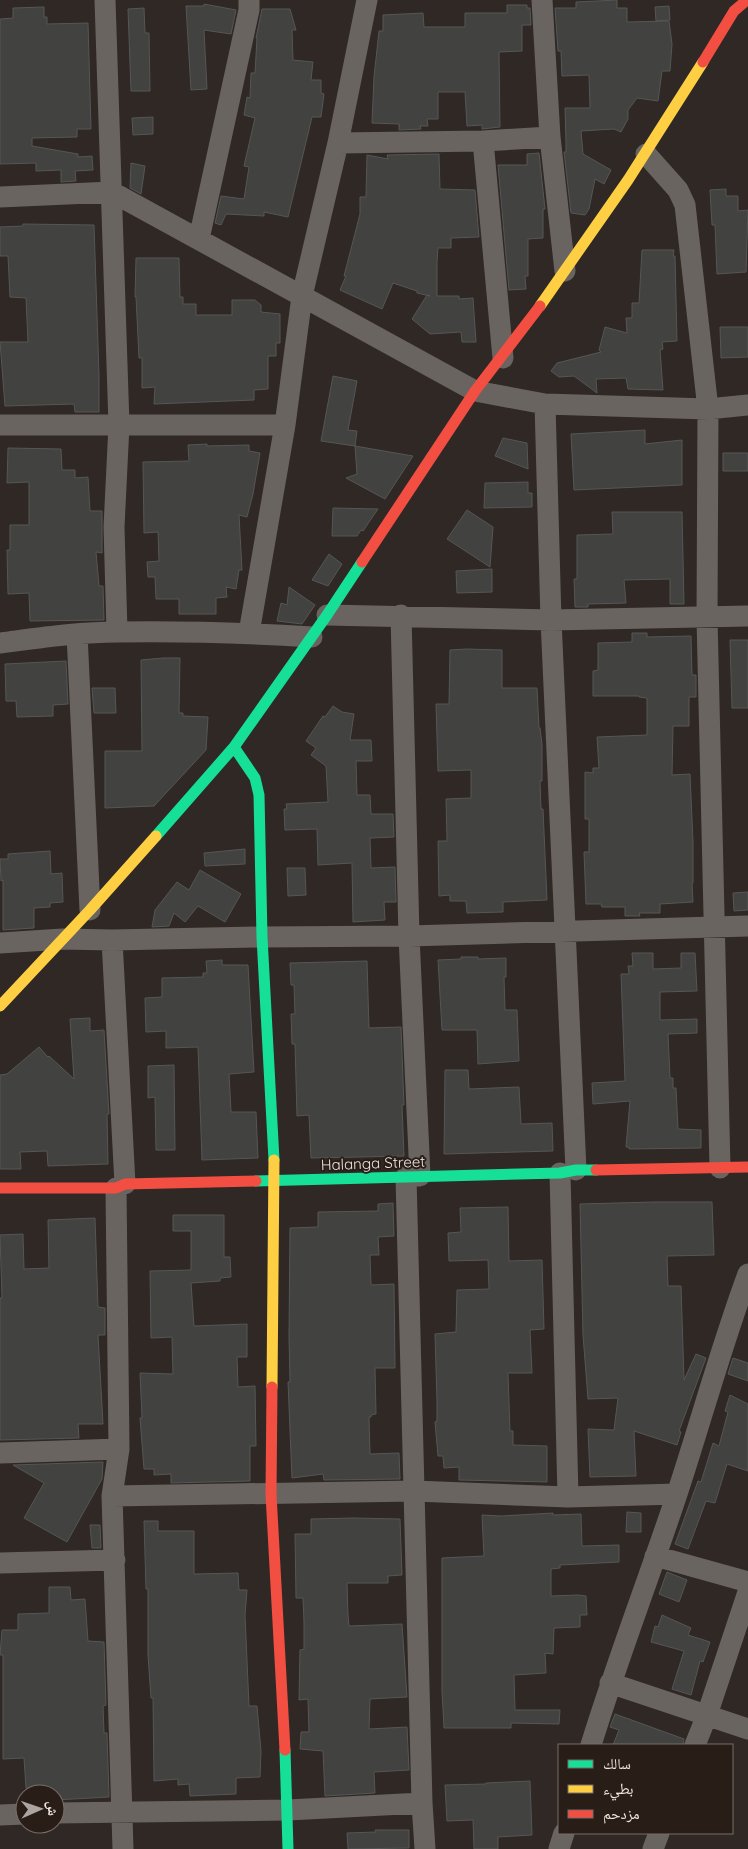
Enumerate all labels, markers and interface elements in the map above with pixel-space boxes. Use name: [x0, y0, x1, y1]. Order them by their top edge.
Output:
street label: Halanga Street: [320, 1152, 426, 1174]
legend: [558, 1744, 733, 1834]
text: سالك: [603, 1754, 631, 1773]
text: بطيء: [603, 1779, 633, 1801]
north arrow: [15, 1784, 65, 1834]
text: ش: [44, 1801, 62, 1816]
text: مزدحم: [603, 1804, 640, 1824]

